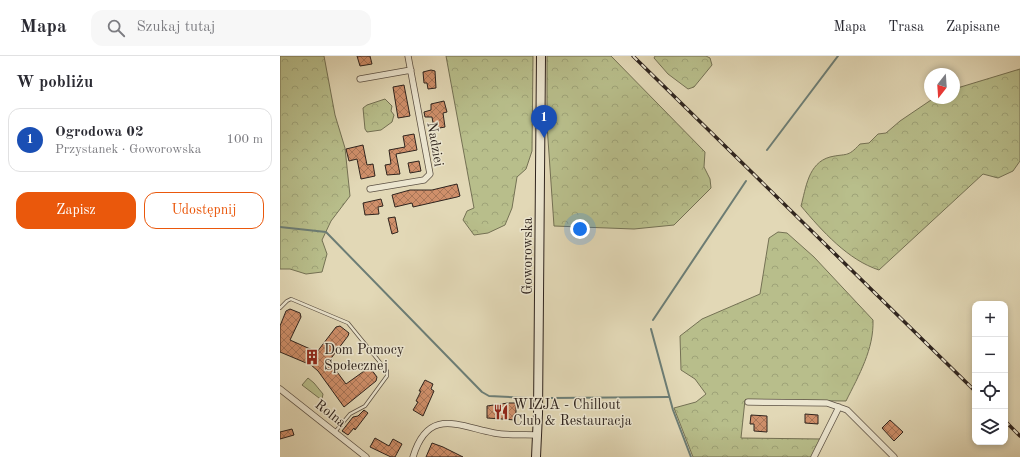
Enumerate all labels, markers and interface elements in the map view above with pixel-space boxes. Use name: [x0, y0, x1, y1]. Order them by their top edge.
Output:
search box: [91, 10, 371, 46]
icon: search: [105, 17, 127, 39]
text: Mapa: [20, 18, 67, 37]
text: Szukaj tutaj: [137, 20, 215, 35]
text: Mapa: [833, 20, 866, 34]
text: Trasa: [888, 20, 924, 34]
text: Zapisane: [946, 20, 1000, 34]
north arrow: [924, 68, 960, 104]
text: W pobliżu: [16, 74, 93, 91]
pin: 1: [531, 105, 557, 138]
street label: Nadziei: [424, 121, 446, 168]
text: Ogrodowa 02: [55, 125, 144, 140]
text: 1: [26, 133, 34, 146]
text: 100 m: [226, 133, 263, 146]
text: Przystanek · Goworowska: [55, 143, 201, 156]
button: Zapisz: [16, 192, 136, 229]
button: Udostępnij: [144, 192, 264, 229]
street label: Goworowska: [521, 217, 535, 295]
your location: [570, 219, 590, 239]
map controls: [972, 301, 1008, 445]
button: +: [972, 301, 1008, 337]
button: −: [972, 337, 1008, 373]
place label: Dom Pomocy Społecznej: [324, 343, 405, 373]
building icon: Dom Pomocy Społecznej: [303, 348, 321, 366]
button: locate: [972, 373, 1008, 409]
street label: Rolna: [312, 397, 349, 430]
place label: WIZJA - Chillout Club & Restauracja: [513, 398, 632, 428]
restaurant icon: WIZJA - Chillout Club & Restauracja: [492, 403, 510, 421]
button: layers: [972, 409, 1008, 445]

